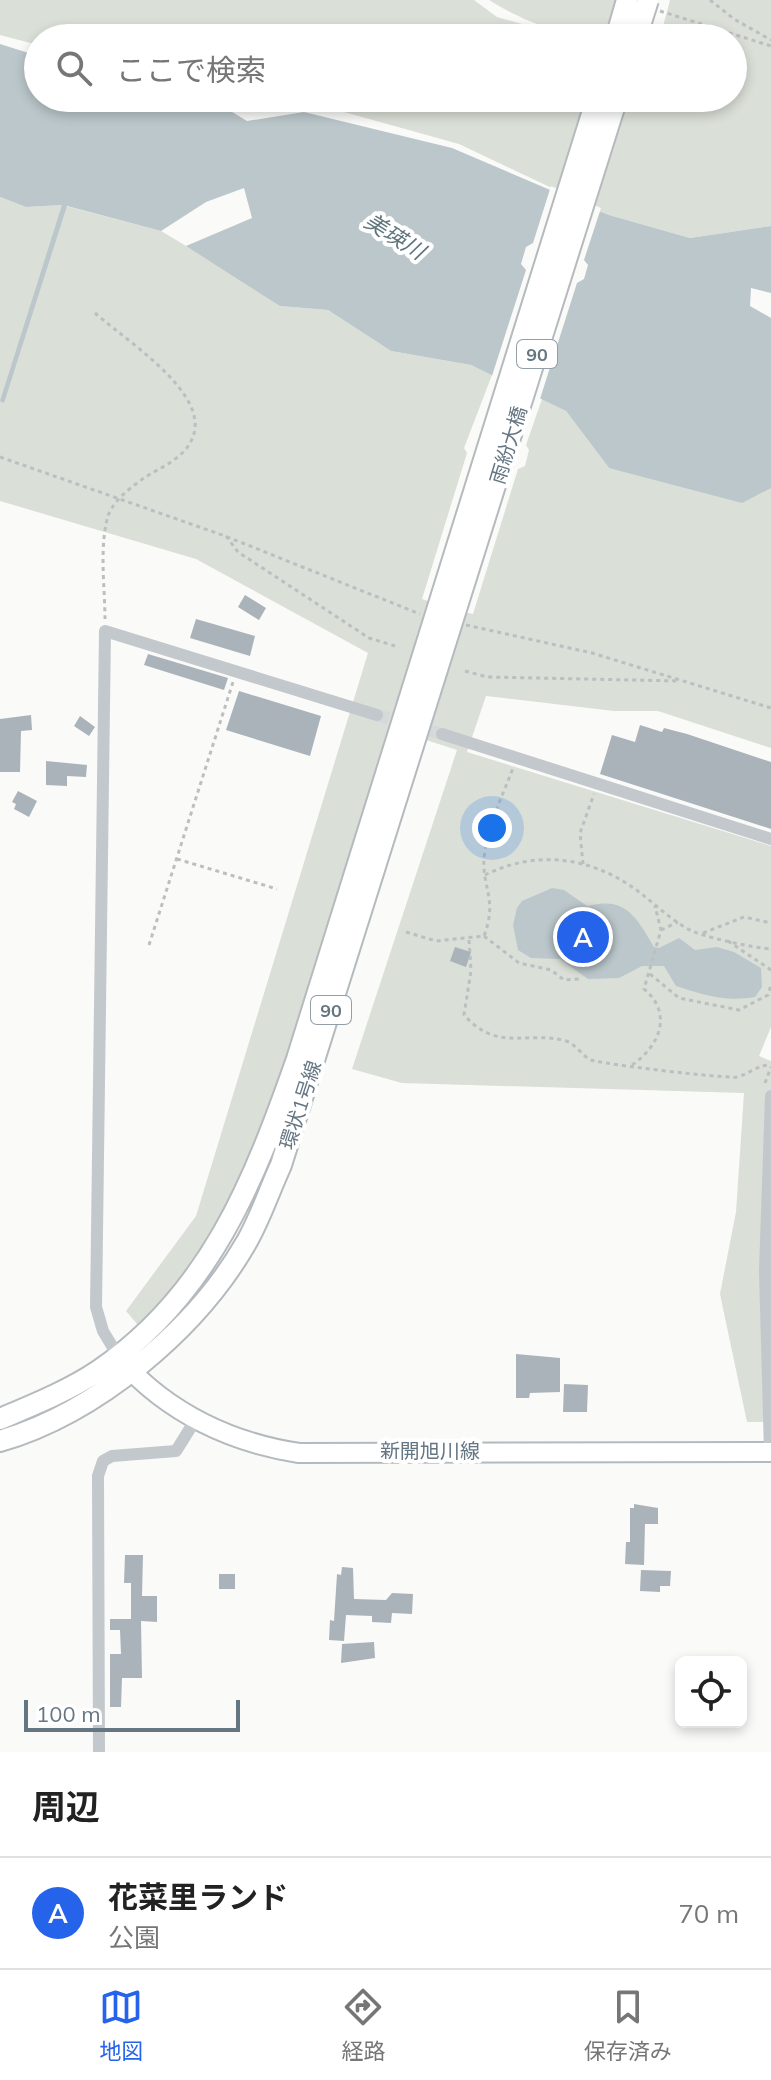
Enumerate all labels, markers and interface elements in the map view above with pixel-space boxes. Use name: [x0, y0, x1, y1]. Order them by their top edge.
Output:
search box: [24, 24, 747, 112]
icon: search: [52, 46, 96, 90]
text: ここで検索: [116, 51, 266, 89]
water label: 美瑛川: [360, 207, 432, 266]
road number: 90: [517, 340, 557, 368]
street label: 雨紛大橋: [484, 403, 532, 487]
your location: [472, 808, 512, 848]
pin: A: [557, 907, 609, 967]
road number: 90: [311, 996, 351, 1024]
street label: 環状1号線: [274, 1057, 326, 1153]
street label: 新開旭川線: [380, 1438, 480, 1463]
map controls: [675, 1656, 747, 1728]
button: locate: [675, 1656, 747, 1728]
scale bar: [24, 1696, 240, 1732]
text: 100 m: [36, 1700, 101, 1728]
text: 周辺: [32, 1785, 100, 1828]
text: 花菜里ランド: [108, 1878, 288, 1916]
text: A: [48, 1897, 68, 1930]
text: 70 m: [678, 1897, 739, 1930]
text: 公園: [108, 1921, 160, 1954]
tab: 地図: [99, 1985, 143, 2065]
tab: 経路: [341, 1985, 386, 2065]
tab: 保存済み: [584, 1985, 672, 2065]

